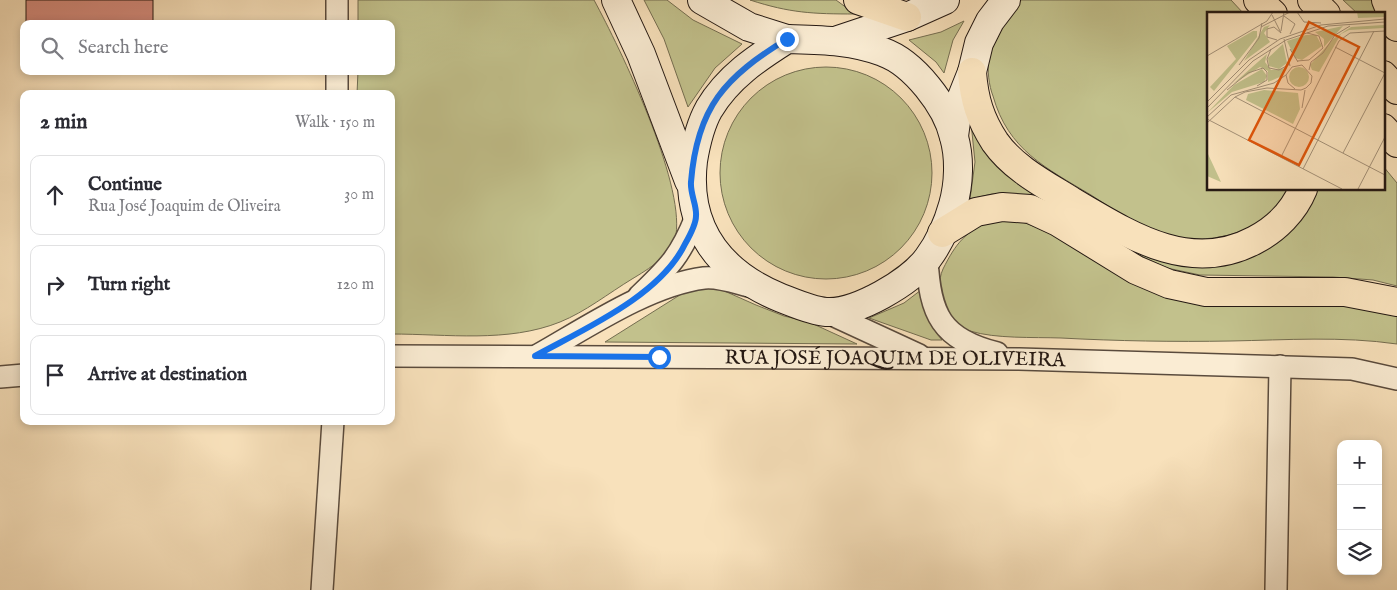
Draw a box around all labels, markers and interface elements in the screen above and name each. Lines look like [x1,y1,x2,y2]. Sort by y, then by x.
inset map [1207,12,1384,190]
search box [20,20,395,75]
route end [776,28,799,51]
icon: search [38,34,66,62]
text: Search here [78,36,169,60]
text: 2 min [40,109,87,136]
text: Walk · 150 m [295,113,375,133]
text: Continue [88,173,162,197]
icon: ahead [41,181,69,209]
text: 30 m [344,185,374,205]
text: Rua José Joaquim de Oliveira [88,197,281,217]
icon: right [41,271,69,299]
text: Turn right [88,273,170,297]
text: 120 m [337,275,374,295]
street label: RUA JOSÉ JOAQUIM DE OLIVEIRA [724,345,1066,373]
route start [648,346,671,369]
icon: arrive [41,361,69,389]
text: Arrive at destination [88,363,247,387]
map controls [1337,440,1382,575]
button: + [1337,440,1382,485]
button: − [1337,485,1382,530]
button: layers [1337,530,1382,575]

